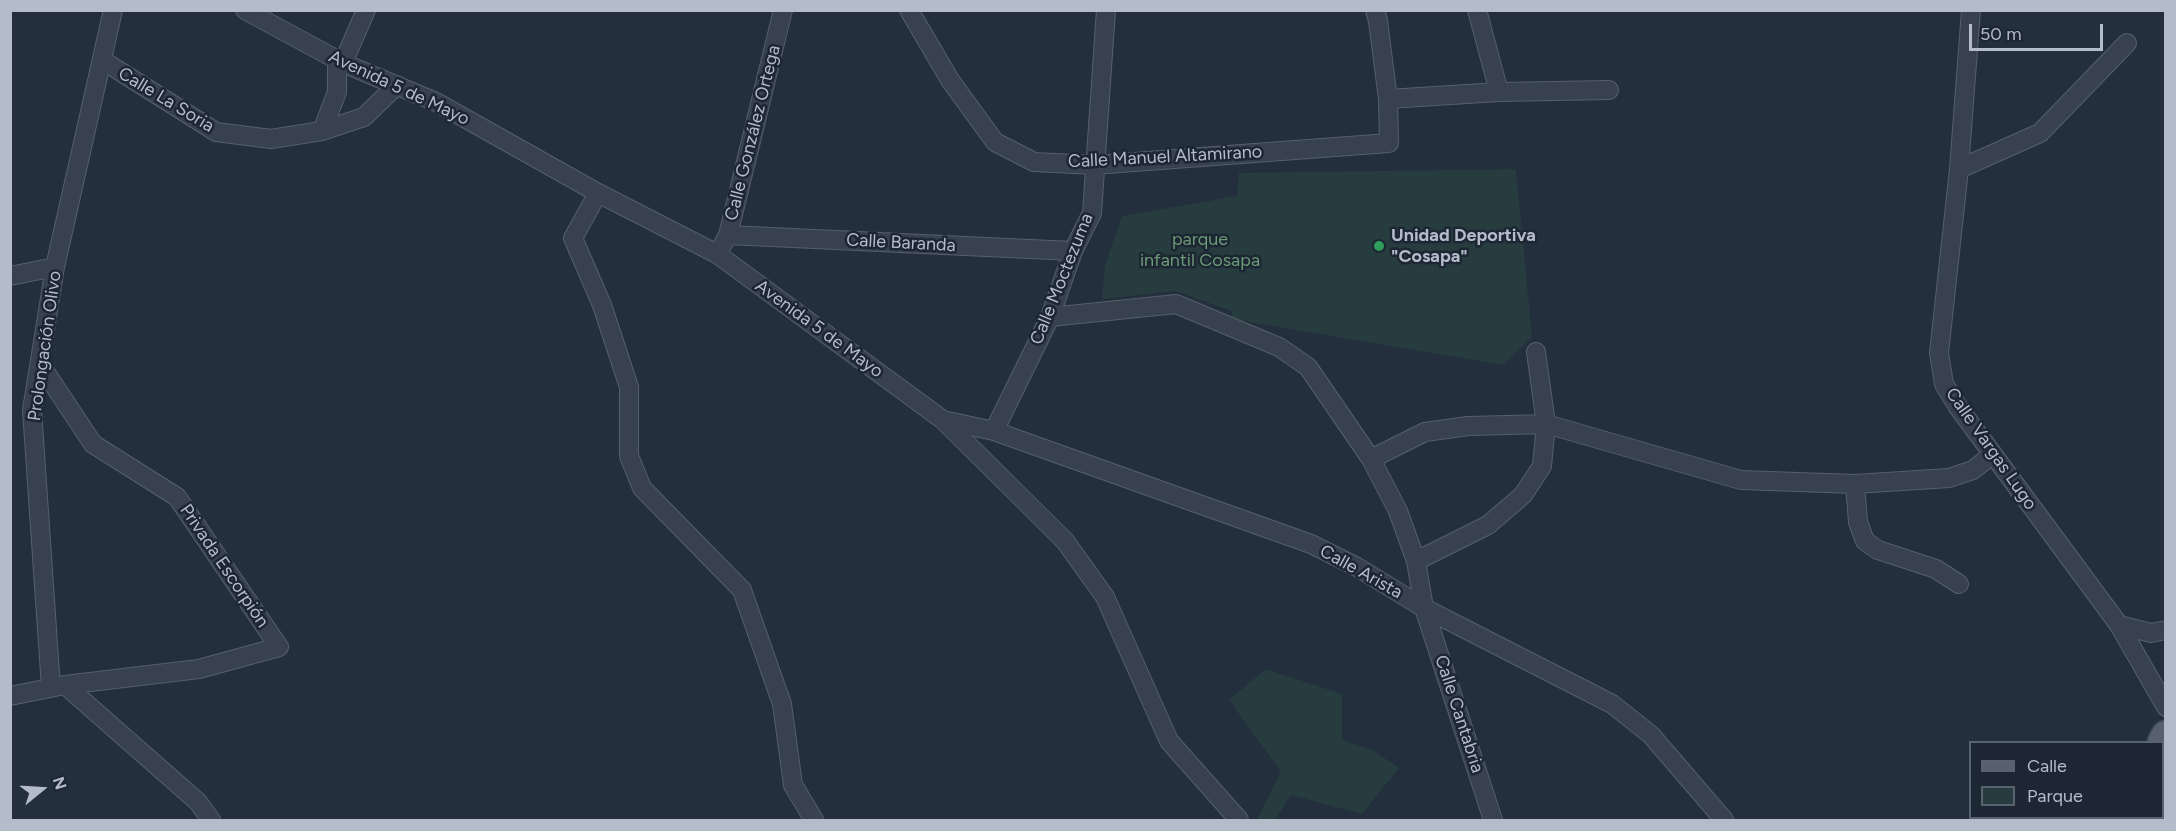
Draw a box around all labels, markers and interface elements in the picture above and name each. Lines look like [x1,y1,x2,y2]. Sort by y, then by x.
scale bar [1972,12,2106,50]
text: 50 m [1980,23,2022,45]
street label: Calle González Ortega [721,43,785,223]
street label: Avenida 5 de Mayo [325,46,473,130]
street label: Calle La Soria [114,63,218,137]
street label: Calle Manuel Altamirano [1067,141,1263,173]
street label: Calle Moctezuma [1026,210,1098,348]
place label: Unidad Deportiva "Cosapa" [1391,225,1536,268]
street label: Calle Baranda [846,229,956,257]
park label: parque infantil Cosapa [1140,229,1260,272]
marker: Unidad Deportiva "Cosapa" [1372,239,1386,253]
street label: Prolongación Olivo [24,269,66,423]
street label: Avenida 5 de Mayo [751,275,887,383]
street label: Calle Vargas Lugo [1941,384,2041,514]
street label: Privada Escorpión [175,500,273,632]
street label: Calle Arista [1316,540,1406,604]
street label: Calle Cantabria [1430,652,1488,776]
legend [1969,741,2164,819]
text: Calle [2027,755,2067,777]
north arrow [12,759,72,819]
text: N [49,774,71,792]
text: Parque [2027,785,2083,807]

